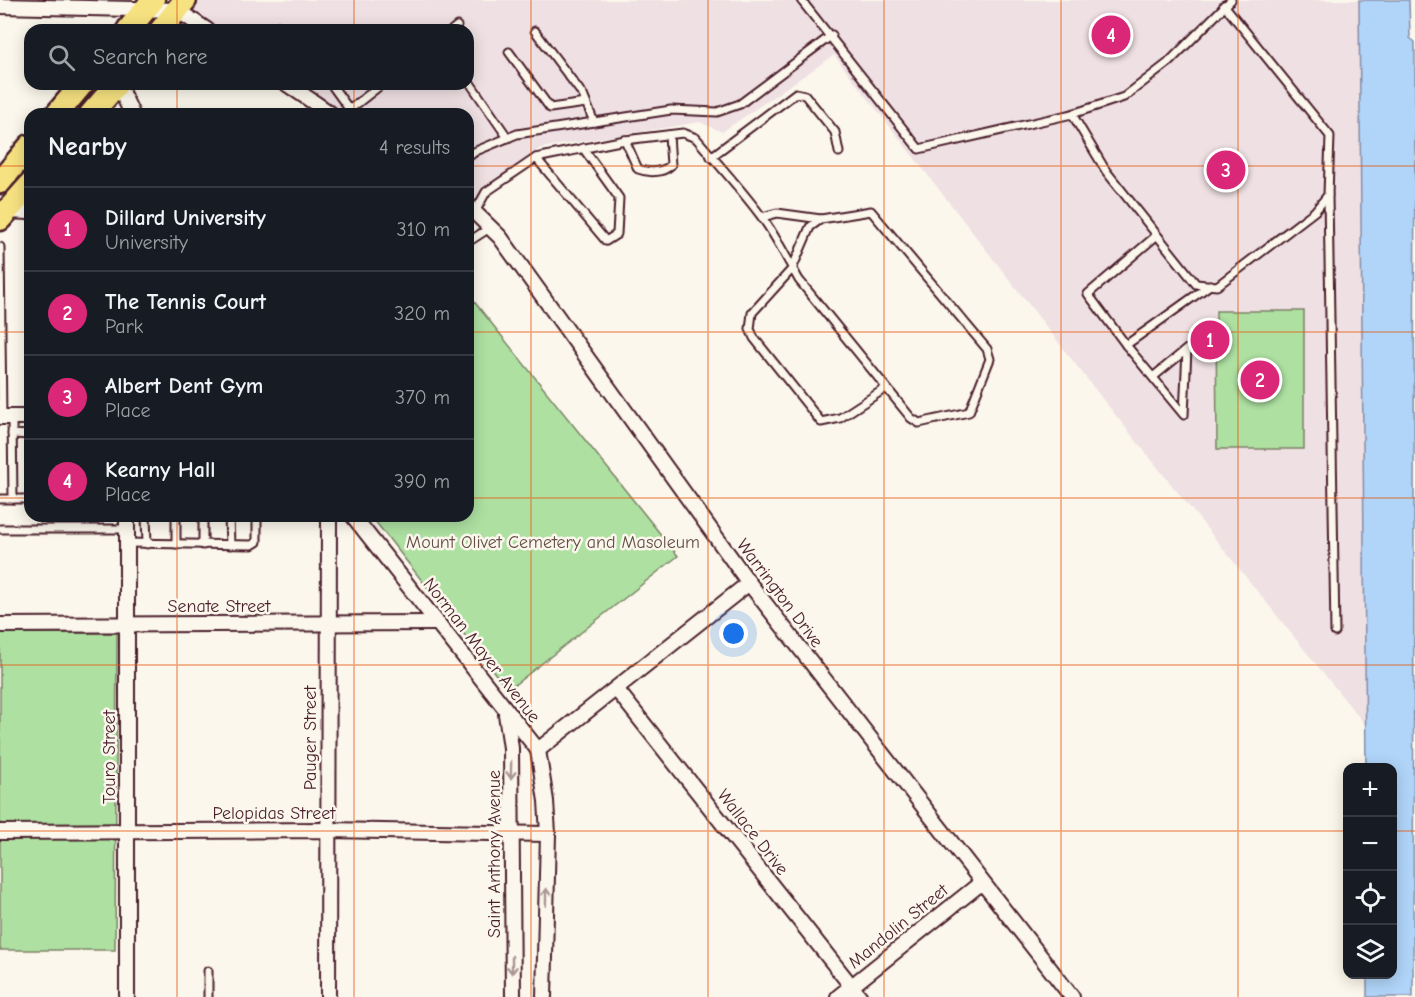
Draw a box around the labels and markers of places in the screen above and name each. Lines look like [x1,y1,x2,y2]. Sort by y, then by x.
pin: 4 [1092,12,1130,57]
pin: 3 [1206,148,1246,192]
pin: 1 [1190,318,1230,362]
pin: 2 [1240,358,1280,403]

